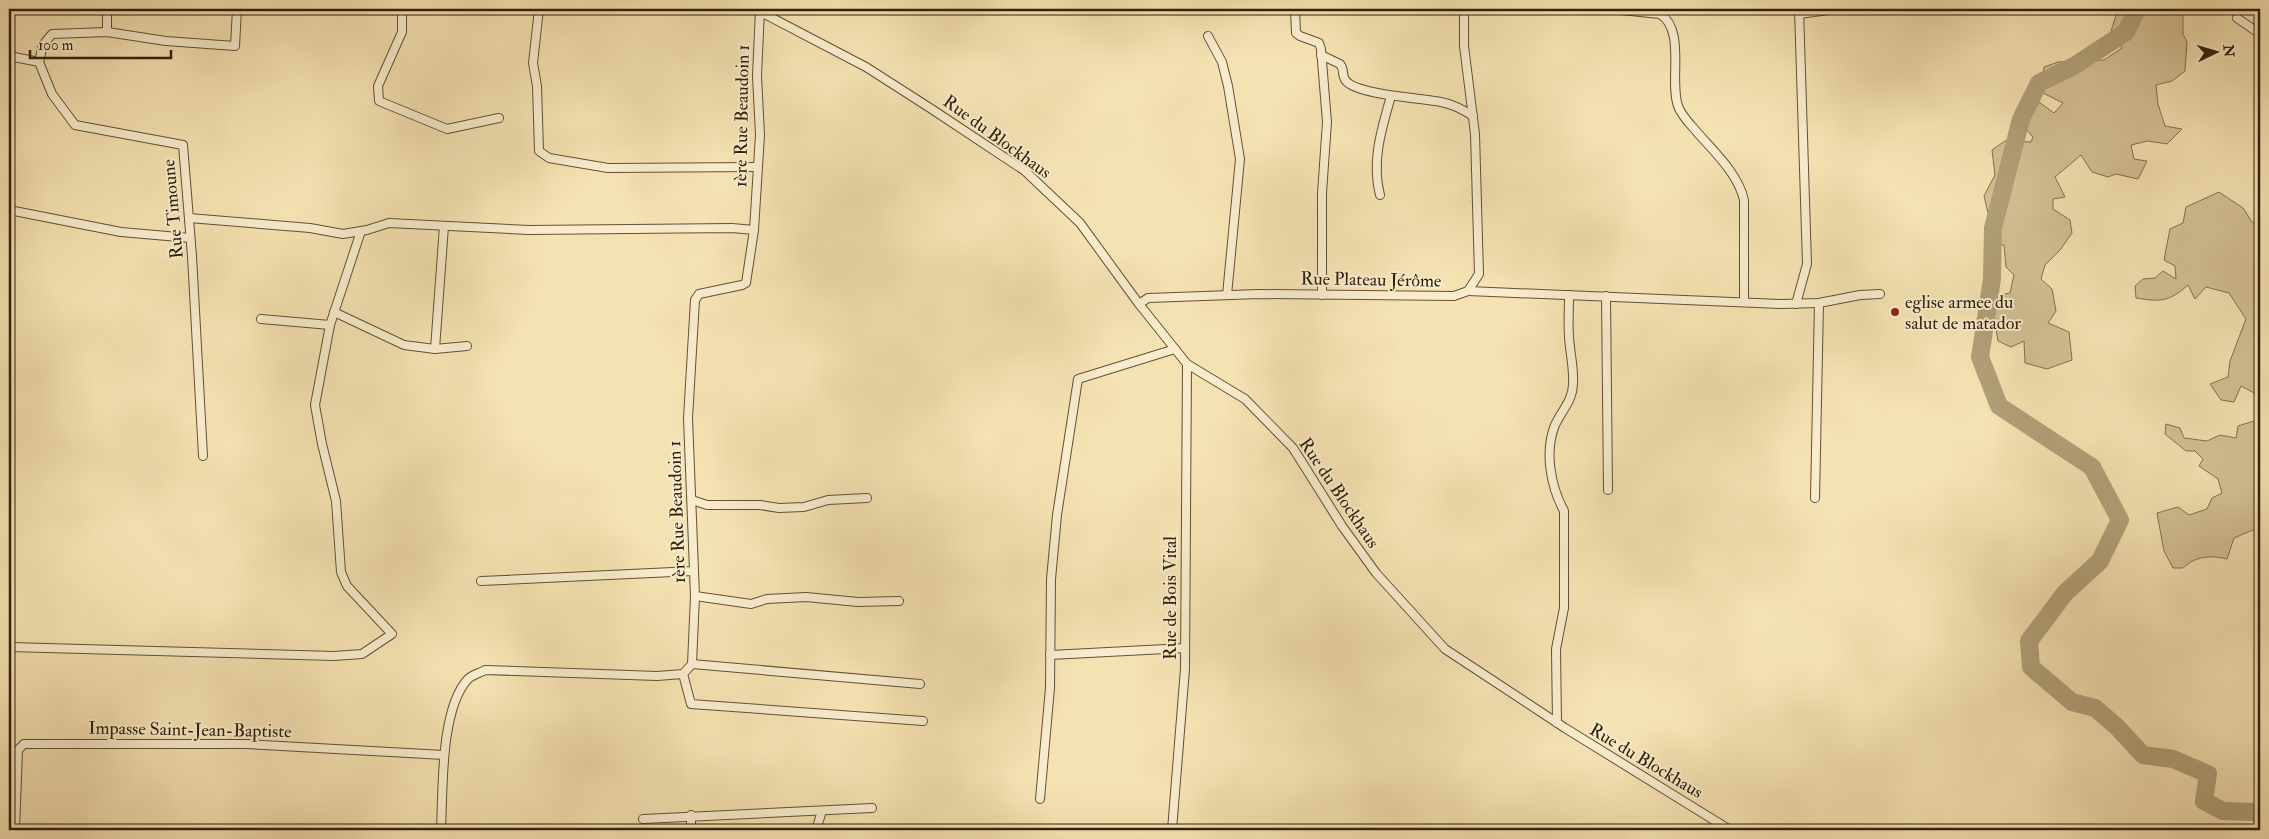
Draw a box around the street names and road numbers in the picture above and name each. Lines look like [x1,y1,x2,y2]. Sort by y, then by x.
street label: 1ère Rue Beaudoin 1 [729,44,755,188]
street label: Rue du Blockhaus [938,90,1056,184]
street label: Rue Timoune [157,158,189,260]
street label: Rue Plateau Jérôme [1300,267,1442,293]
street label: Rue du Blockhaus [1294,433,1384,553]
street label: 1ère Rue Beaudoin 1 [663,440,691,584]
street label: Rue de Bois Vital [1159,536,1182,660]
street label: Impasse Saint-Jean-Baptiste [88,717,292,743]
street label: Rue du Blockhaus [1585,718,1707,804]

